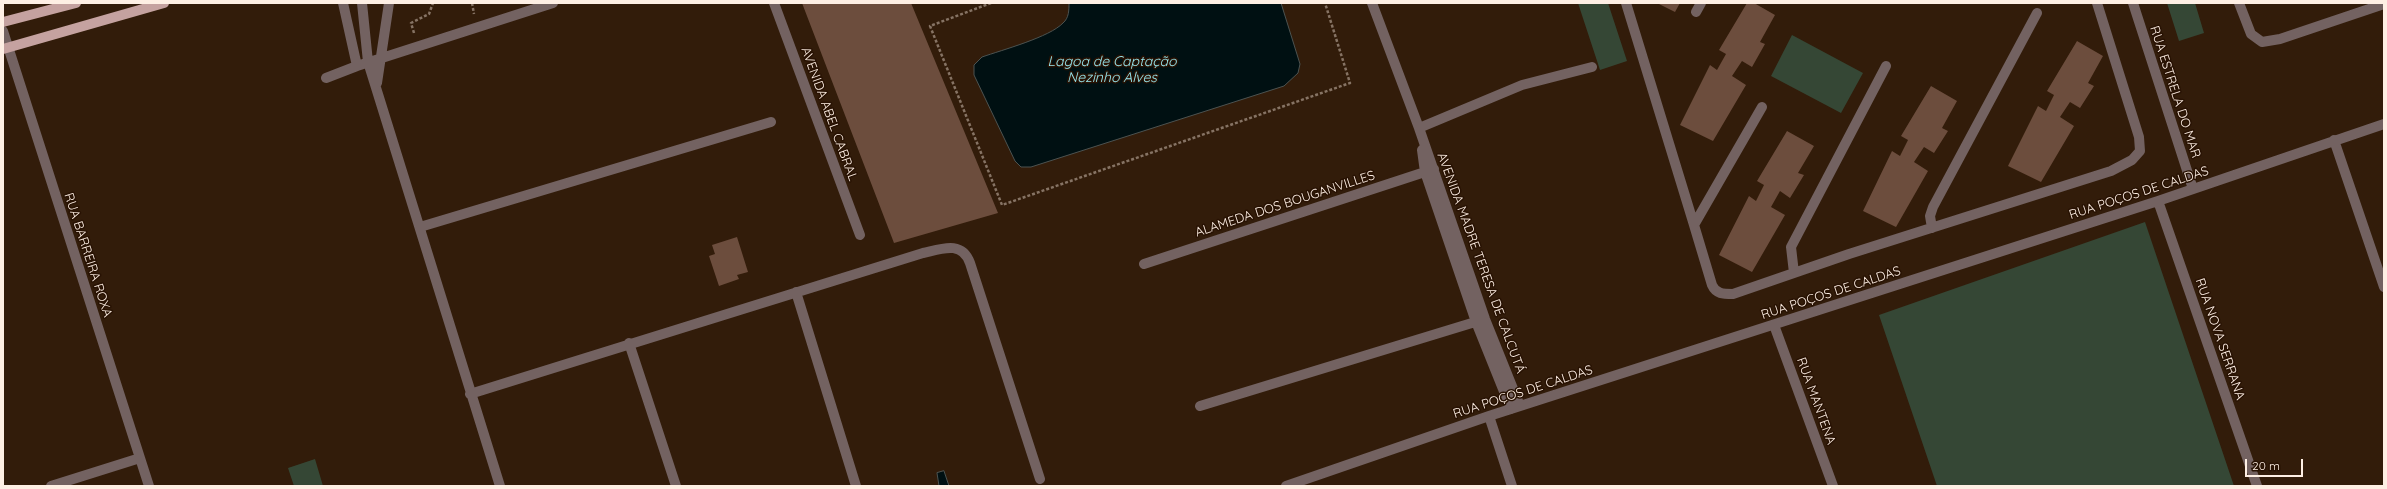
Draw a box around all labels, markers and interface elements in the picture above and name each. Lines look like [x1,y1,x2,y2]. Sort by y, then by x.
street label: RUA ESTRELA DO MAR [2146,24,2204,160]
street label: AVENIDA ABEL CABRAL [798,45,860,183]
water label: Lagoa de Captação Nezinho Alves [1048,54,1176,86]
street label: AVENIDA MADRE TERESA DE CALCUTÁ [1434,150,1528,376]
street label: RUA POÇOS DE CALDAS [2067,163,2211,223]
street label: ALAMEDA DOS BOUGANVILLES [1193,167,1377,241]
street label: RUA BARREIRA ROXA [61,191,115,319]
street label: RUA POÇOS DE CALDAS [1759,263,1903,323]
street label: RUA NOVA SERRANA [2192,276,2248,402]
street label: RUA MANTENA [1793,355,1839,447]
street label: RUA POÇOS DE CALDAS [1451,362,1595,422]
scale bar [2247,451,2305,477]
text: 20 m [2252,458,2280,473]

